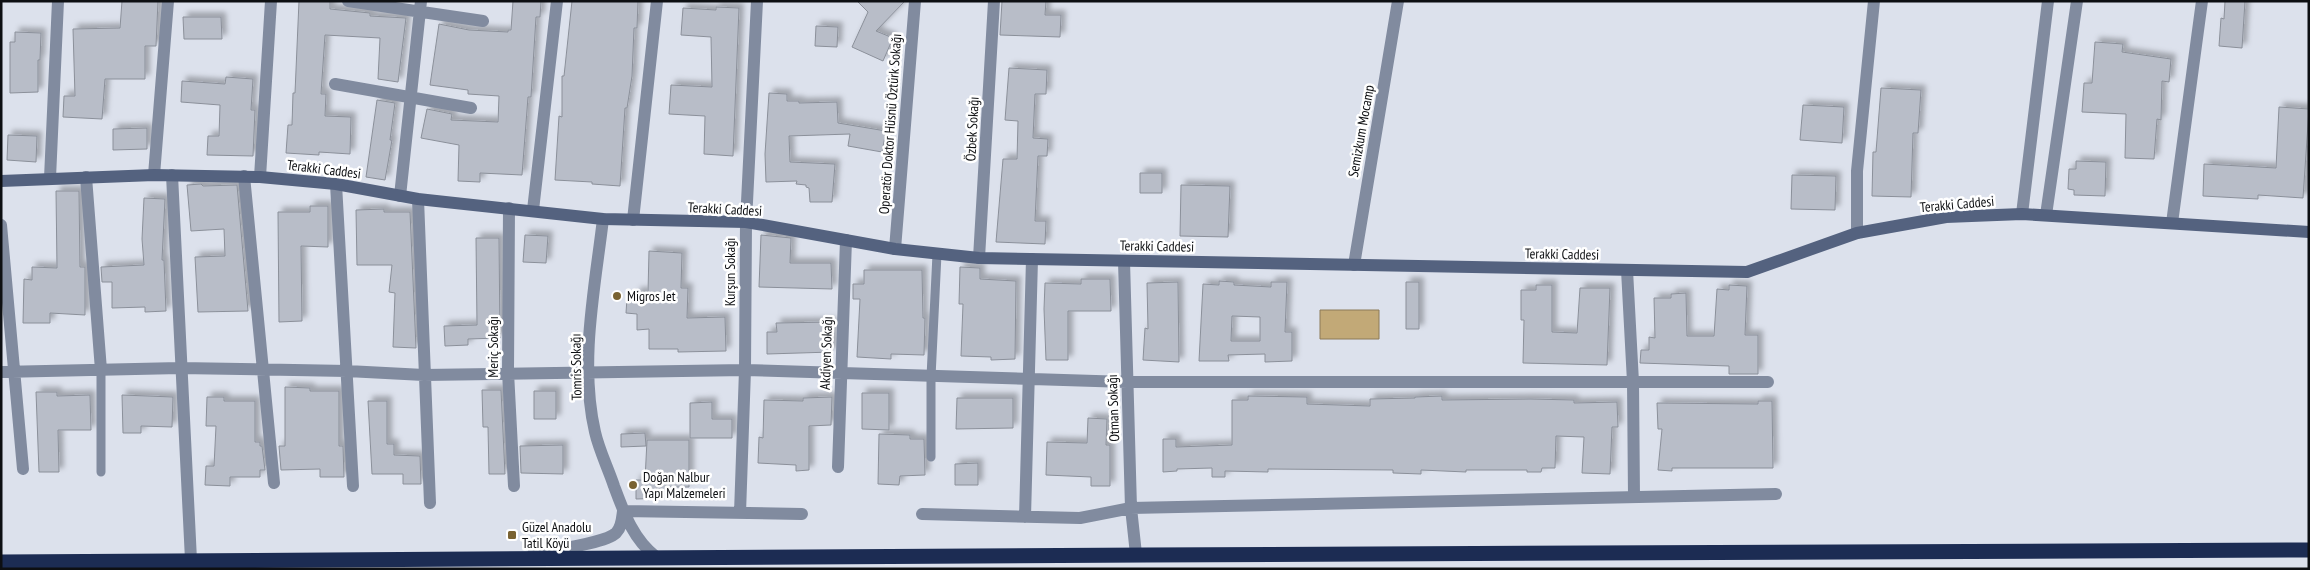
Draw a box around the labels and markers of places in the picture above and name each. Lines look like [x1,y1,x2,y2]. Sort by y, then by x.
place label: Migros Jet [627,287,676,305]
marker: Migros Jet [611,290,623,302]
place label: Doğan Nalbur Yapı Malzemeleri [643,468,726,502]
marker: Doğan Nalbur Yapı Malzemeleri [627,479,639,491]
place label: Güzel Anadolu Tatil Köyü [522,518,591,552]
marker: Güzel Anadolu Tatil Köyü [506,529,518,541]

